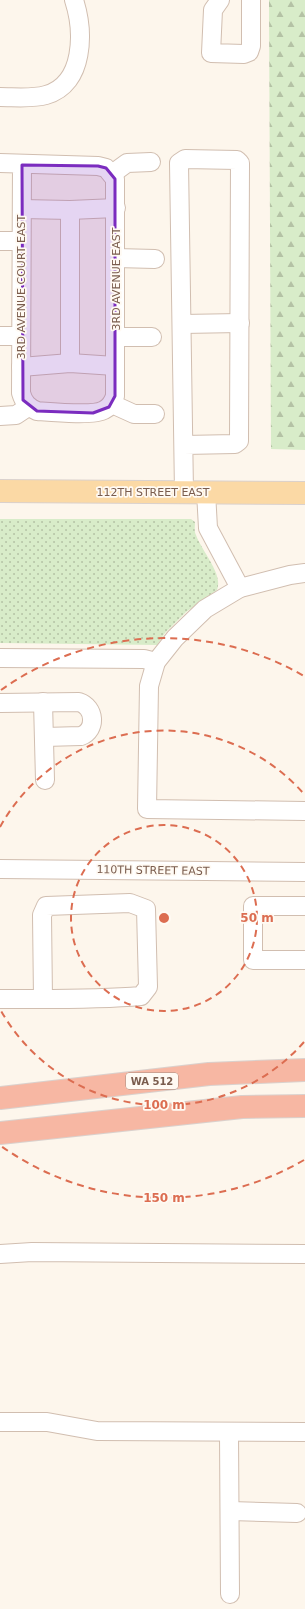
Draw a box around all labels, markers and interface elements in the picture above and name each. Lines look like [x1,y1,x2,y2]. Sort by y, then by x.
street label: 3RD AVENUE COURT EAST [15,215,28,359]
street label: 3RD AVENUE EAST [110,227,123,330]
street label: 112TH STREET EAST [96,486,210,499]
street label: 110TH STREET EAST [96,863,210,878]
centre of rings [157,911,171,925]
text: 50 m [240,911,274,925]
road number: WA 512 [126,1073,178,1089]
text: 100 m [143,1098,185,1112]
text: 150 m [143,1191,185,1205]

